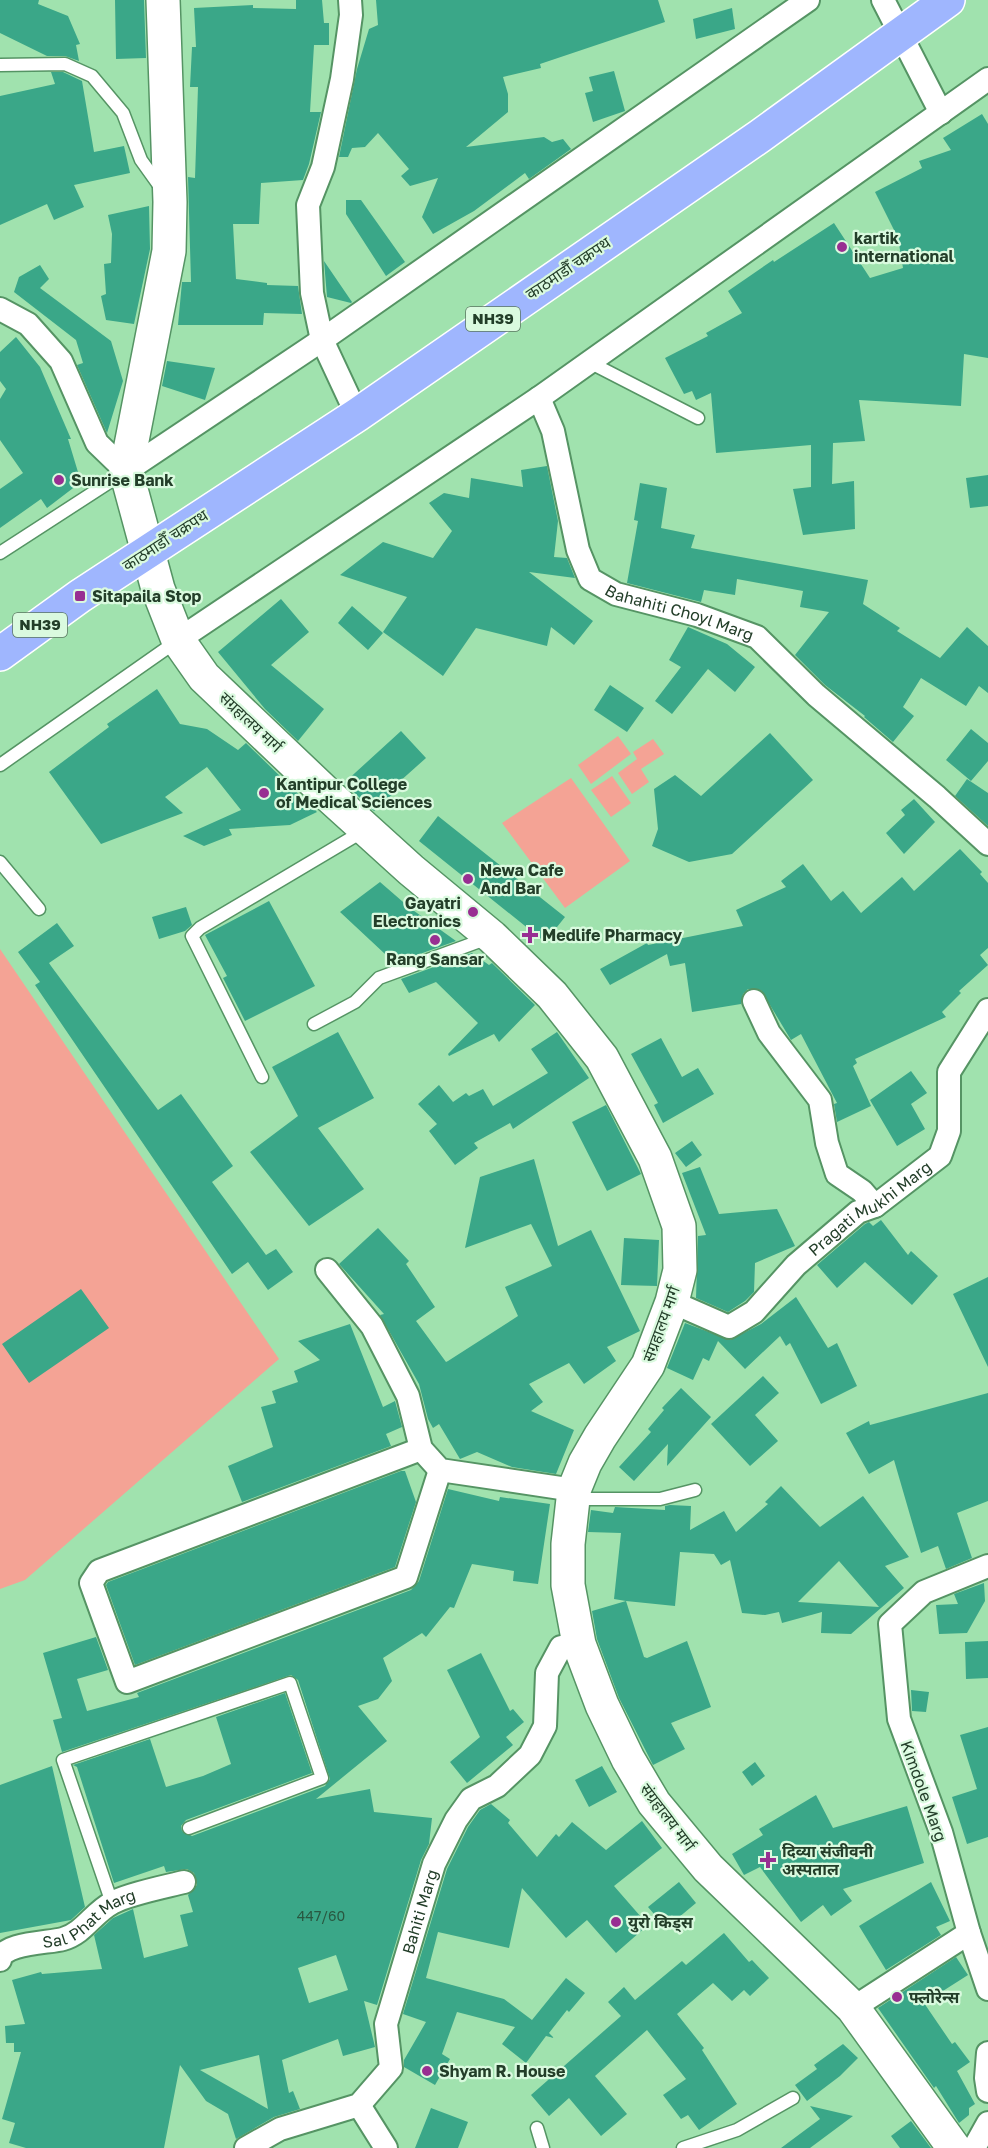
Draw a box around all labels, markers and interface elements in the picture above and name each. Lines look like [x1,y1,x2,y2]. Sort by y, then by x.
place label: kartik international [854,228,954,266]
street label: काठमाडाैँ चक्रपथ [522,232,615,304]
marker: kartik international [835,240,849,254]
road number: NH39 [466,307,520,331]
place label: Sunrise Bank [71,470,174,490]
marker: Sunrise Bank [52,473,66,487]
street label: काठमाडाैँ चक्रपथ [118,505,212,575]
street label: Bahahiti Choyl Marg [601,580,756,645]
place label: Sitapaila Stop [92,586,201,606]
marker: Sitapaila Stop [73,589,87,603]
road number: NH39 [13,613,67,637]
street label: संग्रहालय मार्ग [215,688,288,757]
place label: Kantipur College of Medical Sciences [276,774,432,812]
marker: Kantipur College of Medical Sciences [257,786,271,800]
place label: Newa Cafe And Bar [480,860,564,898]
marker: Newa Cafe And Bar [461,872,475,886]
place label: Gayatri Electronics [373,893,461,931]
marker: Gayatri Electronics [466,905,480,919]
place label: Medlife Pharmacy [542,925,683,945]
marker: Medlife Pharmacy [523,928,537,942]
marker: Rang Sansar [428,933,442,947]
place label: Rang Sansar [386,949,484,969]
street label: Pragati Mukhi Marg [804,1156,935,1260]
street label: संग्रहालय मार्ग [638,1282,684,1365]
street label: Kimdole Marg [896,1738,952,1844]
street label: संग्रहालय मार्ग [636,1779,700,1855]
place label: दिव्या संजीवनी अस्पताल [782,1841,874,1879]
marker: दिव्या संजीवनी अस्पताल [759,1851,777,1869]
street label: Bahiti Marg [398,1867,442,1956]
street label: Sal Phat Marg [41,1885,138,1952]
house number: 447/60 [297,1907,345,1924]
place label: युरो किड्स [628,1912,694,1933]
marker: युरो किड्स [609,1915,623,1929]
place label: फ्लोरेन्स [909,1987,960,2007]
marker: फ्लोरेन्स [890,1990,904,2004]
place label: Shyam R. House [439,2061,565,2081]
marker: Shyam R. House [420,2064,434,2078]

